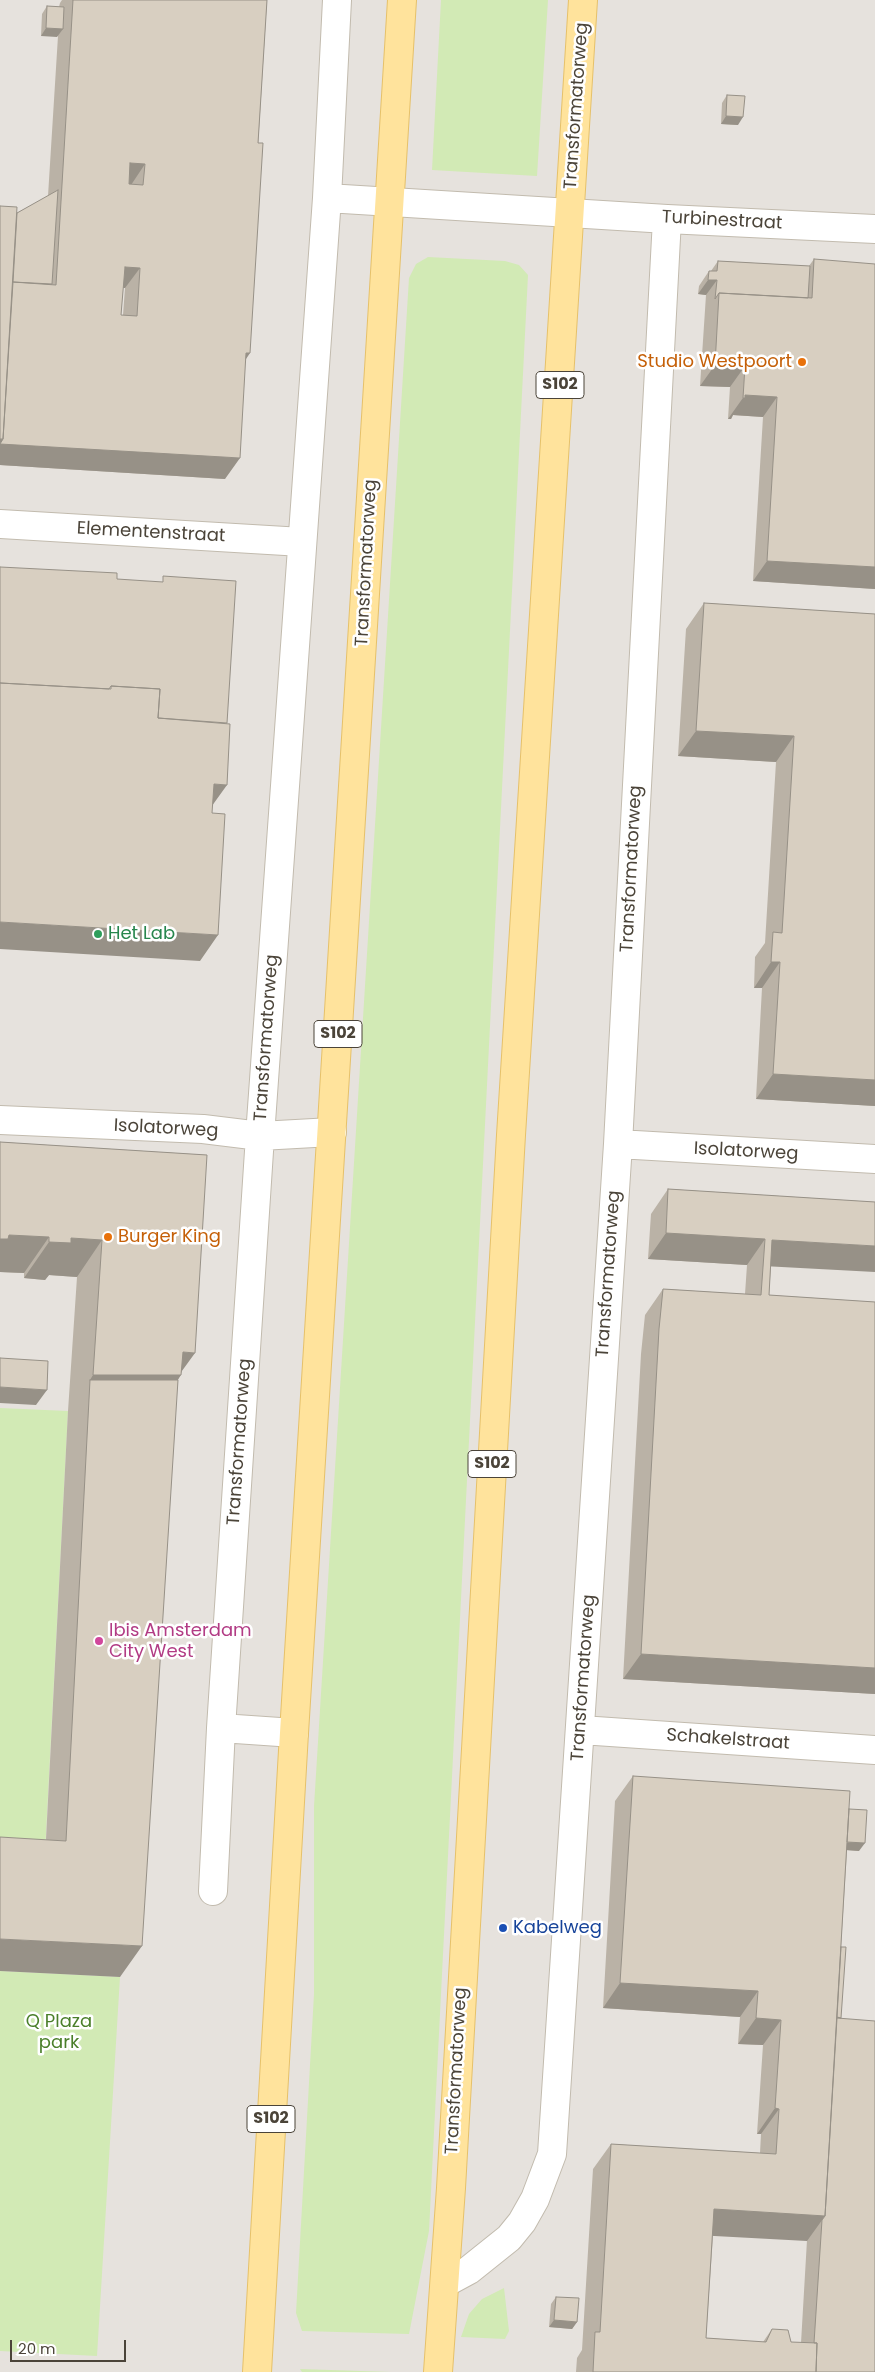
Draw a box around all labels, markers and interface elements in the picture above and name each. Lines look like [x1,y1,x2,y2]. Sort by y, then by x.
street label: Transformatorweg [560,22,594,190]
street label: Turbinestraat [661,207,783,235]
place label: Studio Westpoort [637,351,792,373]
marker: Studio Westpoort [796,356,808,368]
road number: S102 [536,372,584,398]
street label: Transformatorweg [352,479,382,647]
street label: Elementenstraat [76,518,226,548]
street label: Transformatorweg [617,785,647,953]
place label: Het Lab [108,923,175,945]
marker: Het Lab [92,928,104,940]
street label: Transformatorweg [250,954,284,1122]
road number: S102 [314,1021,362,1048]
street label: Isolatorweg [113,1115,219,1143]
street label: Isolatorweg [693,1138,799,1166]
street label: Transformatorweg [592,1190,626,1358]
place label: Burger King [118,1226,221,1248]
marker: Burger King [102,1231,114,1243]
street label: Transformatorweg [223,1358,257,1526]
road number: S102 [468,1450,516,1478]
street label: Transformatorweg [567,1594,601,1762]
place label: Ibis Amsterdam City West [109,1620,252,1662]
marker: Ibis Amsterdam City West [93,1635,105,1647]
street label: Schakelstraat [666,1725,790,1755]
place label: Kabelweg [513,1917,602,1939]
marker: Kabelweg [497,1922,509,1934]
street label: Transformatorweg [442,1987,472,2155]
park label: Q Plaza park [26,2011,92,2054]
road number: S102 [247,2106,295,2132]
scale bar [12,2330,129,2362]
text: 20 m [18,2338,56,2359]

